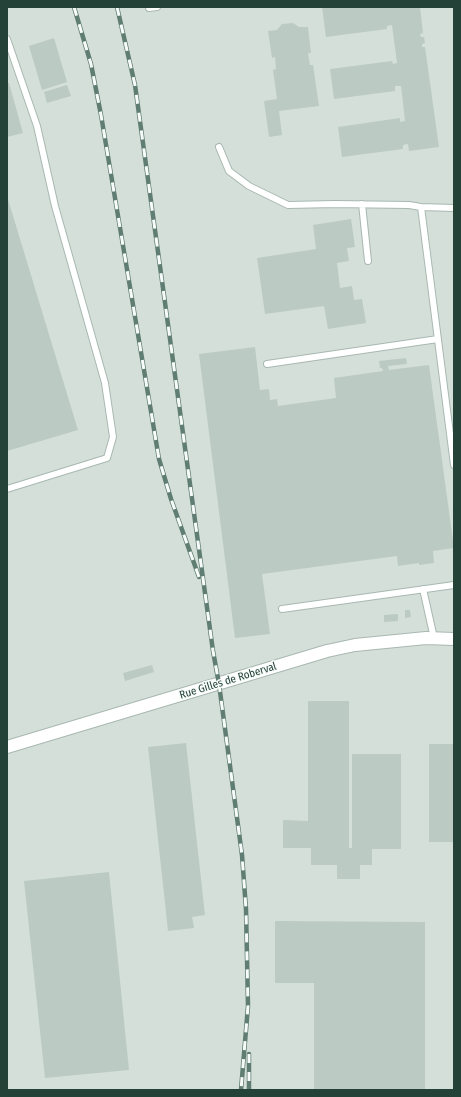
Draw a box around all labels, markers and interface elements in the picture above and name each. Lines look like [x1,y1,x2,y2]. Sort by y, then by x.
street label: Rue Gilles de Roberval [178,660,278,702]

